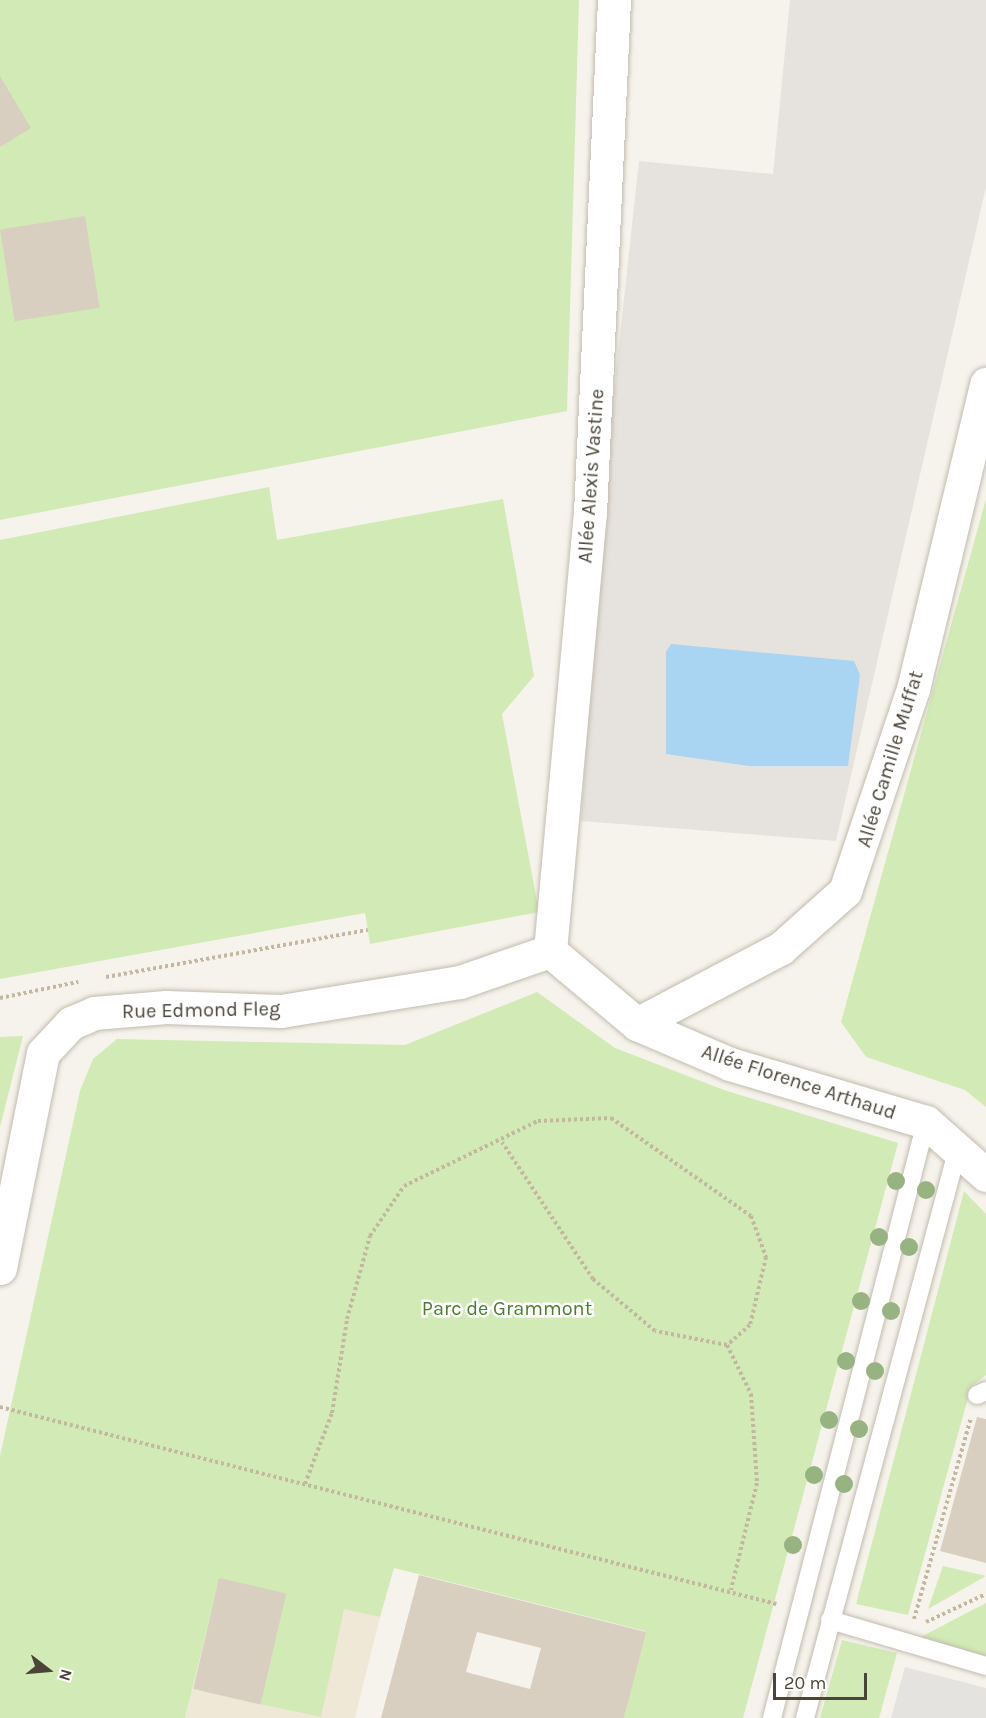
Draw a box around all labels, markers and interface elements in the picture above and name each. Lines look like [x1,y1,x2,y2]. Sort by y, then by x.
street label: Allée Alexis Vastine [573,388,609,564]
street label: Allée Camille Muffat [852,668,928,850]
street label: Rue Edmond Fleg [122,997,280,1023]
street label: Allée Florence Arthaud [699,1039,899,1125]
park label: Parc de Grammont [422,1296,592,1320]
north arrow [18,1640,78,1700]
scale bar [776,1661,870,1699]
text: N [55,1667,77,1683]
text: 20 m [784,1672,826,1694]

